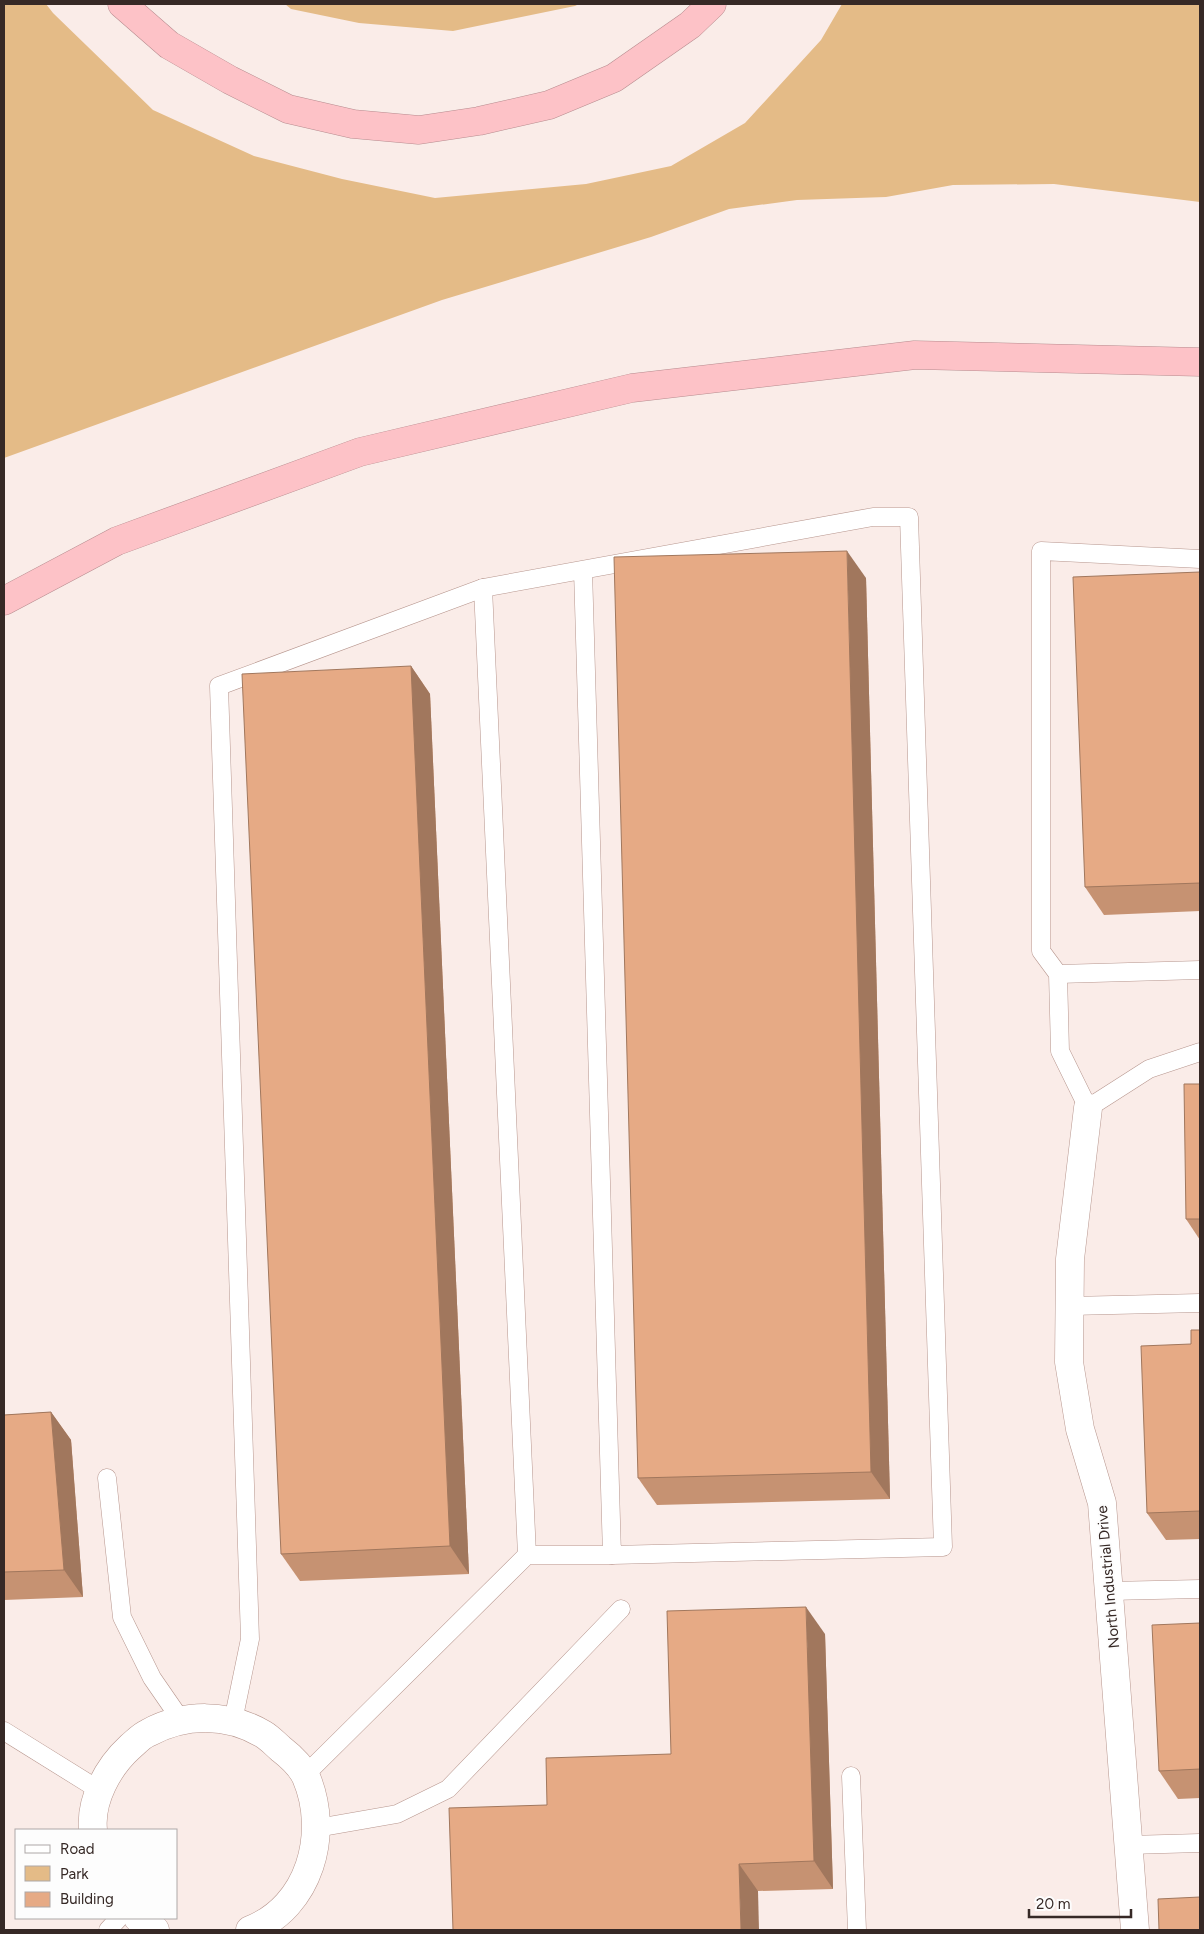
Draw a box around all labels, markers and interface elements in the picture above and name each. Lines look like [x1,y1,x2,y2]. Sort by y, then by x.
street label: North Industrial Drive [1093,1505,1123,1649]
legend [15,1829,178,1919]
text: Road [60,1840,95,1858]
text: Park [60,1865,89,1883]
scale bar [1029,1886,1132,1918]
text: Building [60,1890,114,1908]
text: 20 m [1036,1895,1070,1913]

